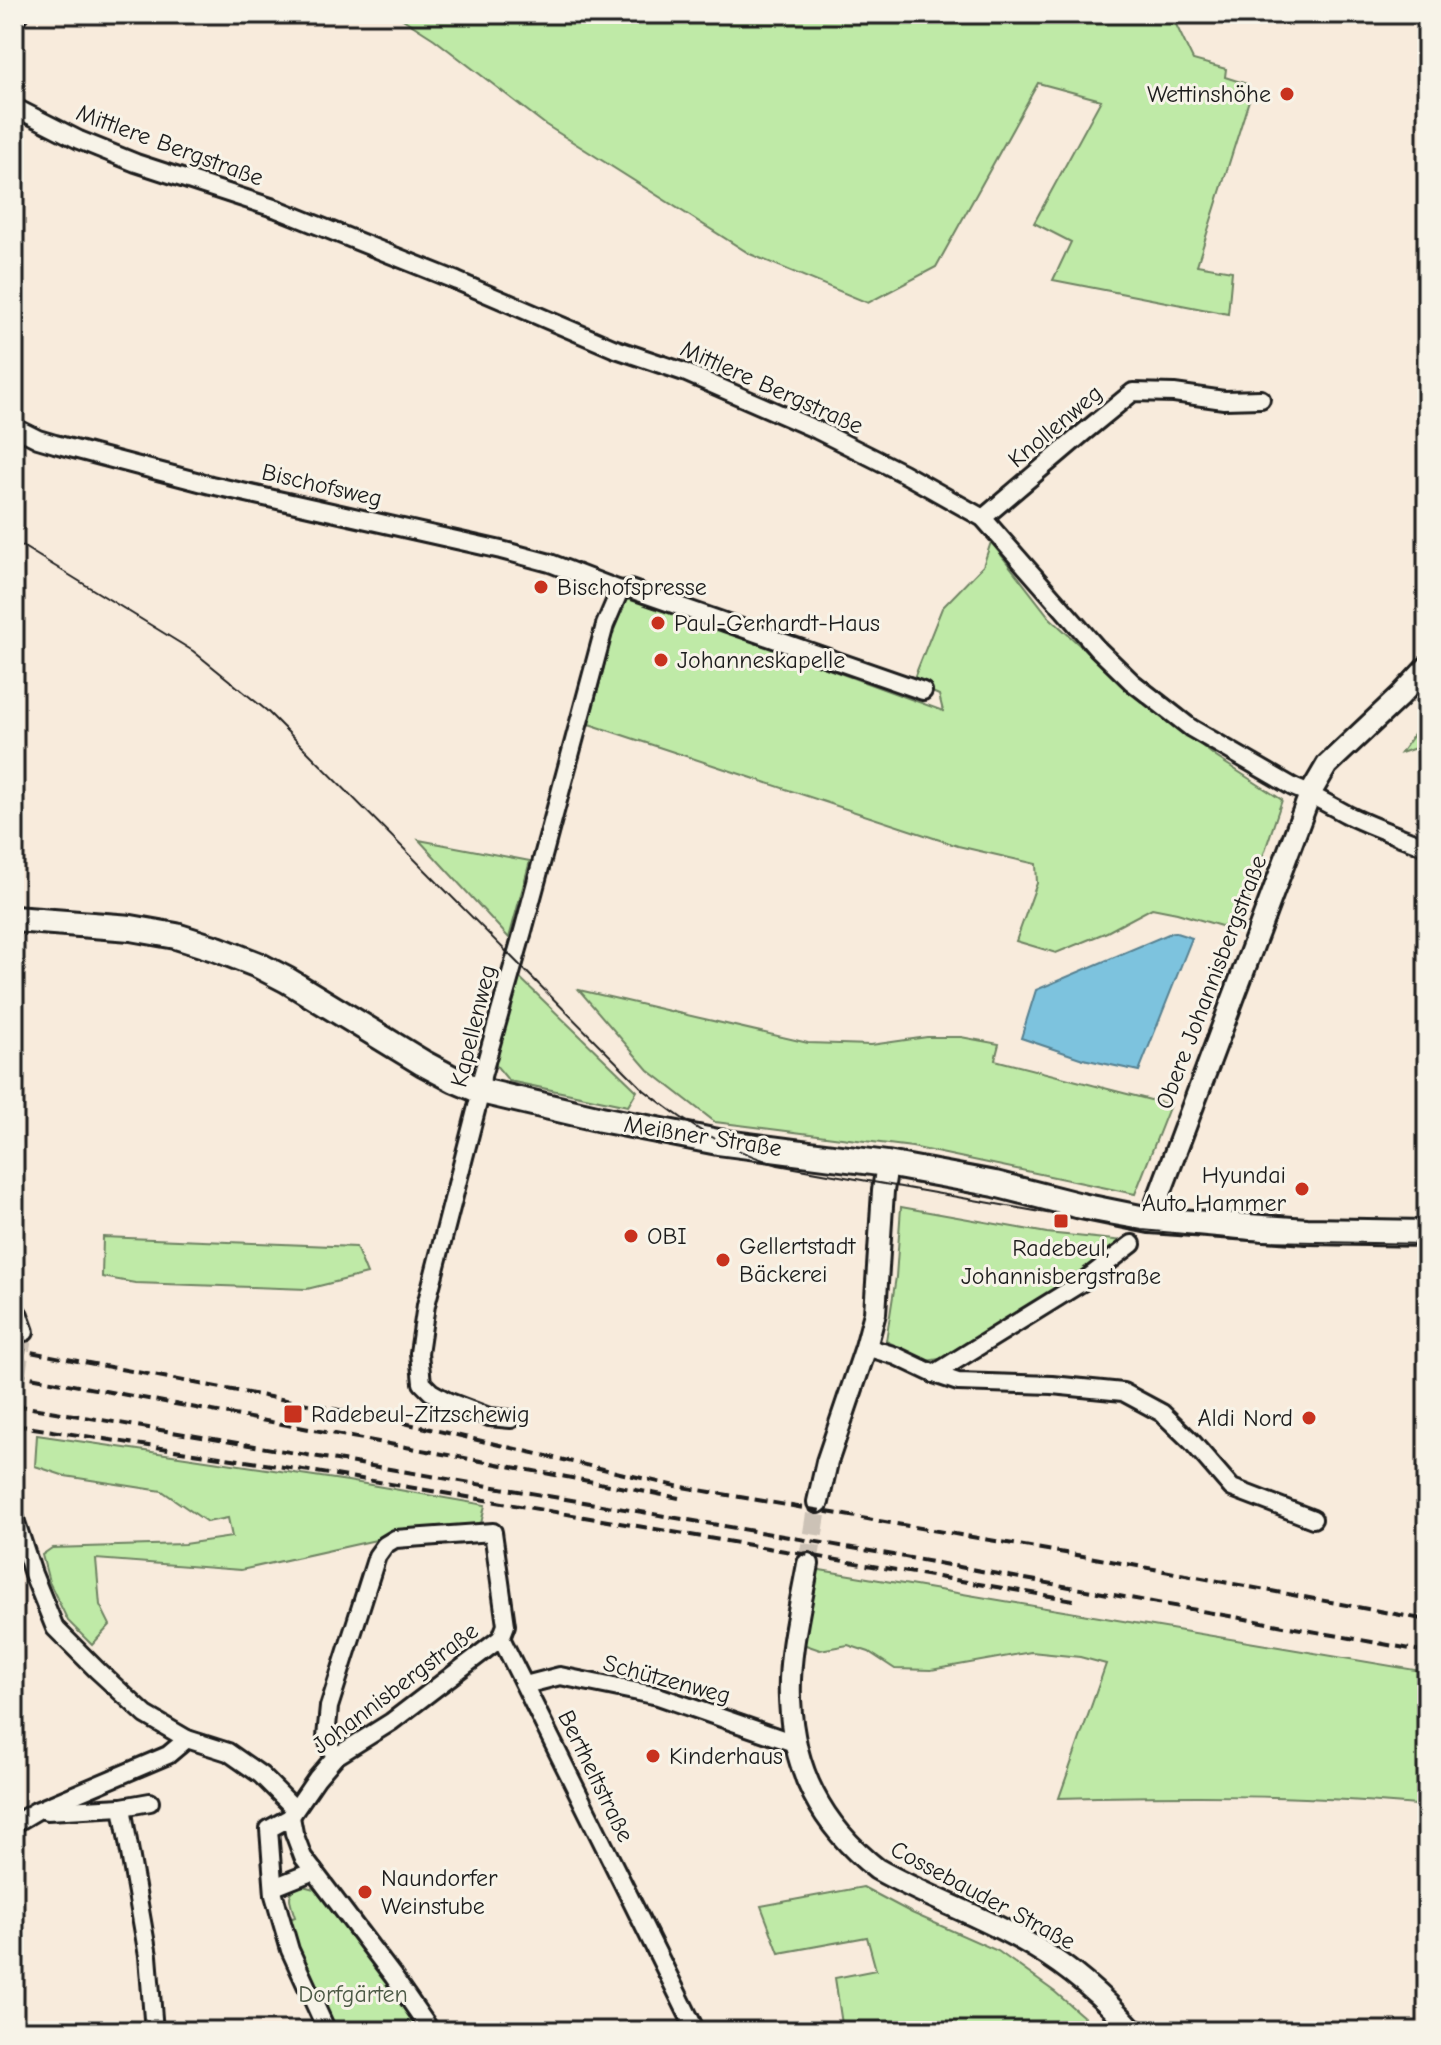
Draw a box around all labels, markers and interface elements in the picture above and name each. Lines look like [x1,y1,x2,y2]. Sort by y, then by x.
place label: Wettinshöhe [1147,80,1271,108]
marker: Wettinshöhe [1278,85,1296,103]
street label: Mittlere Bergstraße [73,98,267,192]
street label: Mittlere Bergstraße [676,334,868,440]
street label: Knollenweg [1002,379,1108,473]
street label: Bischofsweg [259,458,385,512]
place label: Bischofspresse [557,573,707,601]
marker: Bischofspresse [532,578,550,596]
place label: Paul-Gerhardt-Haus [674,609,880,637]
marker: Paul-Gerhardt-Haus [649,614,667,632]
place label: Johanneskapelle [677,646,845,674]
marker: Johanneskapelle [652,651,670,669]
street label: Obere Johannisbergstraße [1150,851,1272,1113]
street label: Kapellenweg [444,962,502,1090]
street label: Meißner Straße [622,1110,784,1162]
place label: Hyundai Auto Hammer [1142,1161,1286,1217]
marker: Hyundai Auto Hammer [1293,1180,1311,1198]
marker: Radebeul, Johannisbergstraße [1052,1212,1070,1230]
place label: OBI [647,1222,687,1250]
marker: OBI [622,1227,640,1245]
place label: Gellertstadt Bäckerei [739,1232,856,1288]
place label: Radebeul, Johannisbergstraße [961,1234,1161,1290]
marker: Gellertstadt Bäckerei [714,1251,732,1269]
place label: Radebeul-Zitzschewig [311,1400,530,1428]
marker: Radebeul-Zitzschewig [282,1403,304,1425]
place label: Aldi Nord [1198,1404,1293,1432]
marker: Aldi Nord [1300,1409,1318,1427]
street label: Johannisbergstraße [307,1617,483,1759]
street label: Schützenweg [600,1649,734,1709]
street label: Bertheltstraße [552,1705,640,1847]
place label: Kinderhaus [669,1742,783,1770]
marker: Kinderhaus [644,1747,662,1765]
street label: Cossebauder Straße [886,1834,1080,1956]
place label: Naundorfer Weinstube [381,1864,498,1920]
marker: Naundorfer Weinstube [356,1883,374,1901]
park label: Dorfgärten [298,1980,408,2008]

